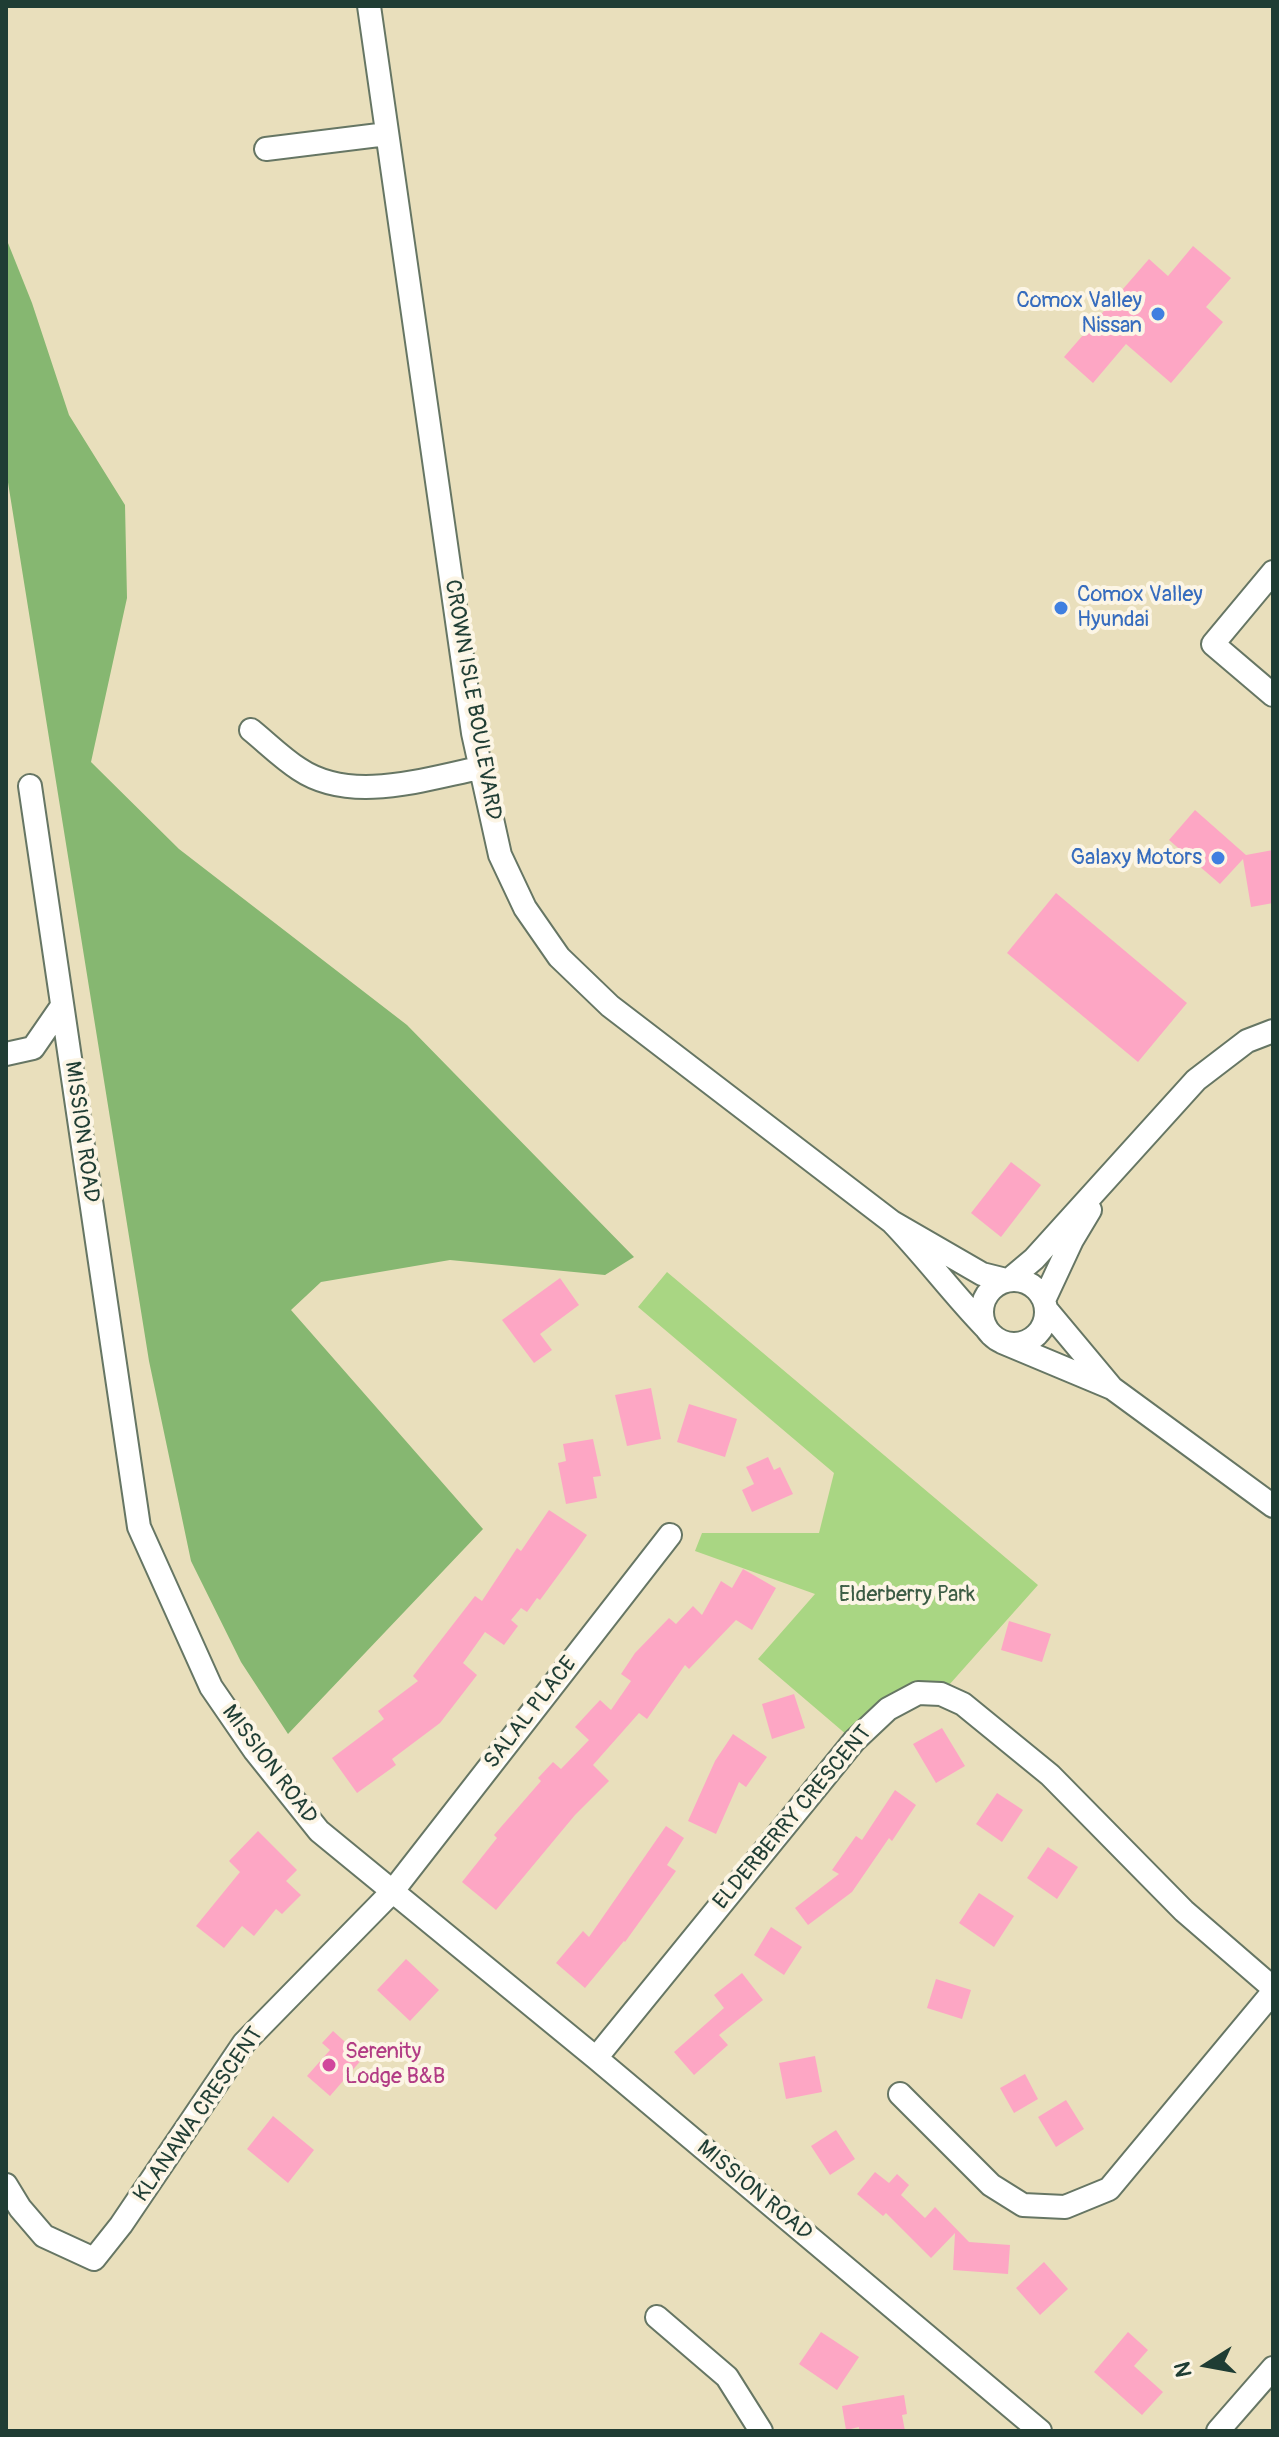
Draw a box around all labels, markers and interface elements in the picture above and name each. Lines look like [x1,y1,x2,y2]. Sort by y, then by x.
place label: Comox Valley Nissan [1016,288,1142,340]
marker: Comox Valley Nissan [1149,305,1167,323]
street label: CROWN ISLE BOULEVARD [438,578,506,822]
place label: Comox Valley Hyundai [1077,582,1203,634]
marker: Comox Valley Hyundai [1052,599,1070,617]
place label: Galaxy Motors [1071,845,1202,871]
marker: Galaxy Motors [1209,849,1227,867]
street label: MISSION ROAD [58,1060,104,1204]
park label: Elderberry Park [839,1582,975,1608]
street label: SALAL PLACE [479,1652,583,1774]
street label: MISSION ROAD [216,1700,322,1830]
street label: ELDERBERRY CRESCENT [708,1721,878,1915]
street label: KLANAWA CRESCENT [129,2022,269,2208]
place label: Serenity Lodge B&B [345,2039,445,2090]
marker: Serenity Lodge B&B [320,2056,338,2074]
street label: MISSION ROAD [691,2135,817,2247]
north arrow [1167,2325,1247,2405]
text: N [1168,2360,1199,2380]

